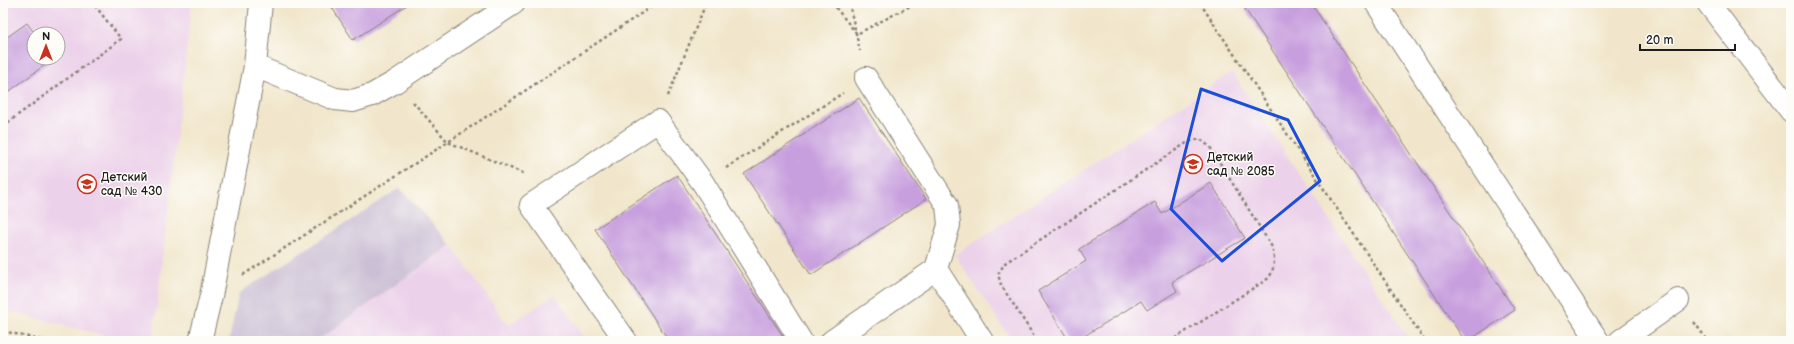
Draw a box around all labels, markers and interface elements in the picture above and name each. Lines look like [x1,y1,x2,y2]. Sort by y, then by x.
north arrow [26,26,66,66]
scale bar [1640,26,1735,52]
text: N [42,30,50,43]
text: 20 m [1646,33,1673,48]
place label: Детский сад № 2085 [1207,150,1275,179]
school or university icon: Детский сад № 2085 [1182,153,1204,175]
place label: Детский сад № 430 [101,170,162,199]
school or university icon: Детский сад № 430 [76,173,98,195]

